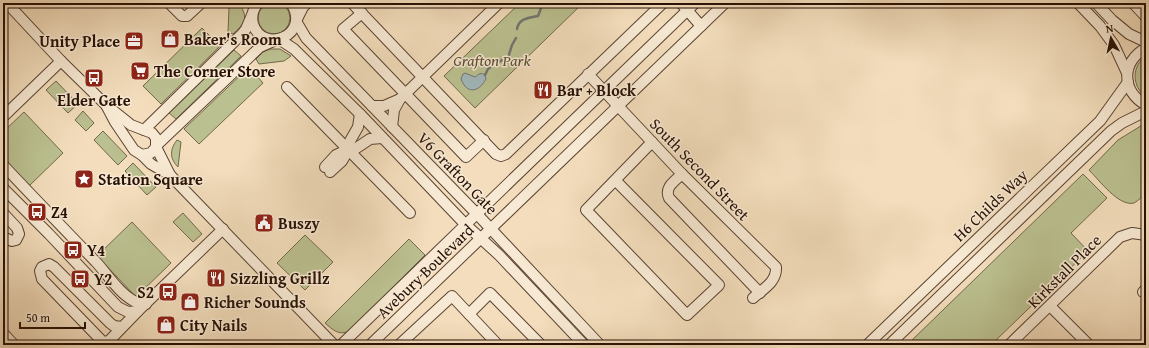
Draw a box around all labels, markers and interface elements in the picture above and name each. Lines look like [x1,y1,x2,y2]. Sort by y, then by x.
north arrow [1091,18,1131,58]
text: N [1105,20,1115,37]
place label: Baker's Room [184,27,282,51]
shop icon: Baker's Room [159,28,181,50]
place label: Unity Place [39,29,120,53]
office icon: Unity Place [123,30,145,52]
park label: Grafton Park [453,48,532,72]
place label: The Corner Store [154,59,275,83]
supermarket icon: The Corner Store [129,60,151,82]
bus stop icon: Elder Gate [83,67,105,89]
place label: Bar + Block [557,78,637,102]
restaurant icon: Bar + Block [532,79,554,101]
place label: Elder Gate [57,88,131,112]
street label: South Second Street [645,112,756,226]
street label: V6 Grafton Gate [412,126,504,220]
street label: H6 Childs Way [947,163,1033,247]
place label: Station Square [98,167,203,191]
place icon: Station Square [73,168,95,190]
place label: Z4 [51,200,68,224]
bus stop icon: Z4 [26,201,48,223]
place label: Buszy [278,211,321,235]
public building icon: Buszy [253,212,275,234]
street label: Avebury Boulevard [371,218,479,324]
street label: Kirkstall Place [1022,229,1106,313]
place label: Y4 [87,238,105,262]
bus stop icon: Y4 [62,239,84,261]
place label: Sizzling Grillz [230,266,330,290]
place label: Y2 [94,267,112,291]
restaurant icon: Sizzling Grillz [205,267,227,289]
bus stop icon: Y2 [69,268,91,290]
place label: S2 [137,280,154,304]
bus stop icon: S2 [157,281,179,303]
place label: Richer Sounds [204,290,306,314]
shop icon: Richer Sounds [179,291,201,313]
scale bar [20,304,85,330]
text: 50 m [26,309,50,326]
place label: City Nails [180,313,248,337]
shop icon: City Nails [155,314,177,336]

